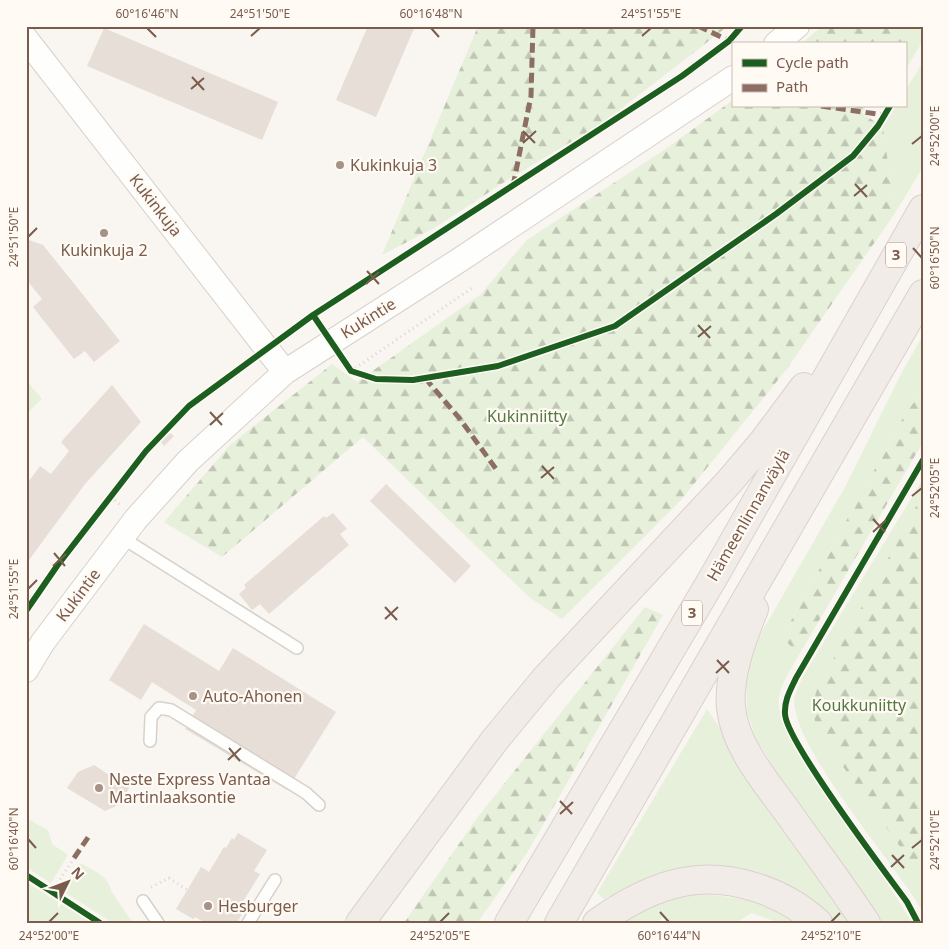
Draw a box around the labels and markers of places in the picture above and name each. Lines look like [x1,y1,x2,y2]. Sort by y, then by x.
place label: Kukinkuja 3 [350,154,437,176]
marker: Kukinkuja 3 [334,159,346,171]
marker: Kukinkuja 2 [98,227,110,239]
place label: Kukinkuja 2 [60,239,148,261]
place label: Auto-Ahonen [203,685,302,707]
marker: Auto-Ahonen [187,690,199,702]
place label: Neste Express Vantaa Martinlaaksontie [109,768,271,808]
marker: Neste Express Vantaa Martinlaaksontie [93,782,105,794]
place label: Hesburger [218,895,299,917]
marker: Hesburger [202,900,214,912]

